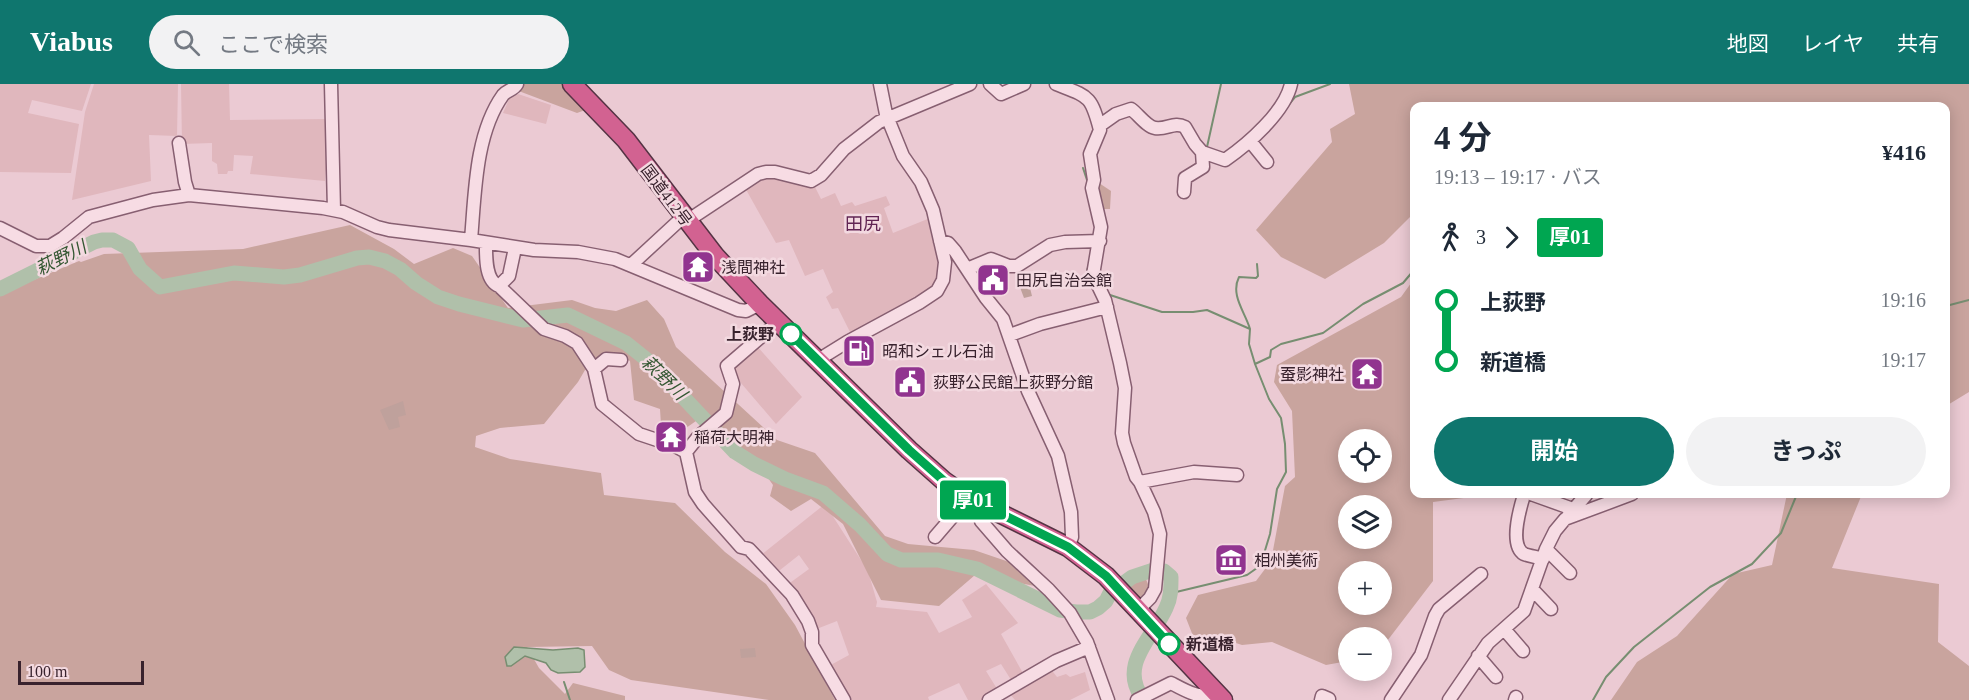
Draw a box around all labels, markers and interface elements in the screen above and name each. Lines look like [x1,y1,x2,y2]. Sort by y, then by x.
search box [149,15,569,69]
text: Viabus [30,26,113,57]
icon: search [170,26,203,59]
text: ここで検索 [218,32,328,57]
text: 地図 [1727,32,1769,56]
text: レイヤ [1802,32,1864,56]
text: 共有 [1897,32,1939,56]
text: 4 分 [1434,120,1492,156]
text: ¥416 [1882,140,1926,165]
street label: 国道412号 [638,161,695,229]
text: 19:13 – 19:17 · バス [1434,166,1602,188]
district label: 田尻 [845,214,881,234]
icon: walk [1434,221,1467,254]
icon: forward [1495,221,1528,254]
text: 厚01 [1549,225,1591,249]
text: 3 [1476,226,1486,248]
water label: 萩野川 [32,236,91,279]
temple icon: 浅間神社 [680,249,716,285]
place label: 浅間神社 [721,259,785,276]
public building icon: 田尻自治会館 [975,262,1011,298]
place label: 田尻自治会館 [1016,272,1112,289]
text: 19:16 [1880,289,1926,311]
text: 上荻野 [1480,290,1546,315]
marker: 上荻野 [780,323,802,345]
place label: 上荻野 [726,326,774,343]
fuel station icon: 昭和シェル石油 [841,333,877,369]
place label: 昭和シェル石油 [882,343,994,360]
text: 19:17 [1880,349,1926,371]
text: 新道橋 [1480,350,1546,375]
water label: 萩野川 [638,352,692,405]
temple icon: 蚕影神社 [1349,356,1385,392]
public building icon: 荻野公民館上荻野分館 [892,364,928,400]
place label: 蚕影神社 [1280,366,1344,383]
place label: 荻野公民館上荻野分館 [933,374,1093,391]
button: 開始 [1434,417,1674,486]
button: きっぷ [1686,417,1926,486]
temple icon: 稲荷大明神 [653,419,689,455]
place label: 稲荷大明神 [694,429,774,446]
map controls [1338,429,1392,681]
button: locate [1338,429,1392,483]
line badge: 厚01 [938,480,1008,520]
text: 厚01 [952,488,994,512]
button: layers [1338,495,1392,549]
museum icon: 相州美術 [1213,542,1249,578]
place label: 相州美術 [1254,552,1318,569]
button: + [1338,561,1392,615]
button: − [1338,627,1392,681]
marker: 新道橋 [1158,633,1180,655]
place label: 新道橋 [1186,636,1234,653]
scale bar [18,658,144,686]
text: 100 m [27,663,67,680]

